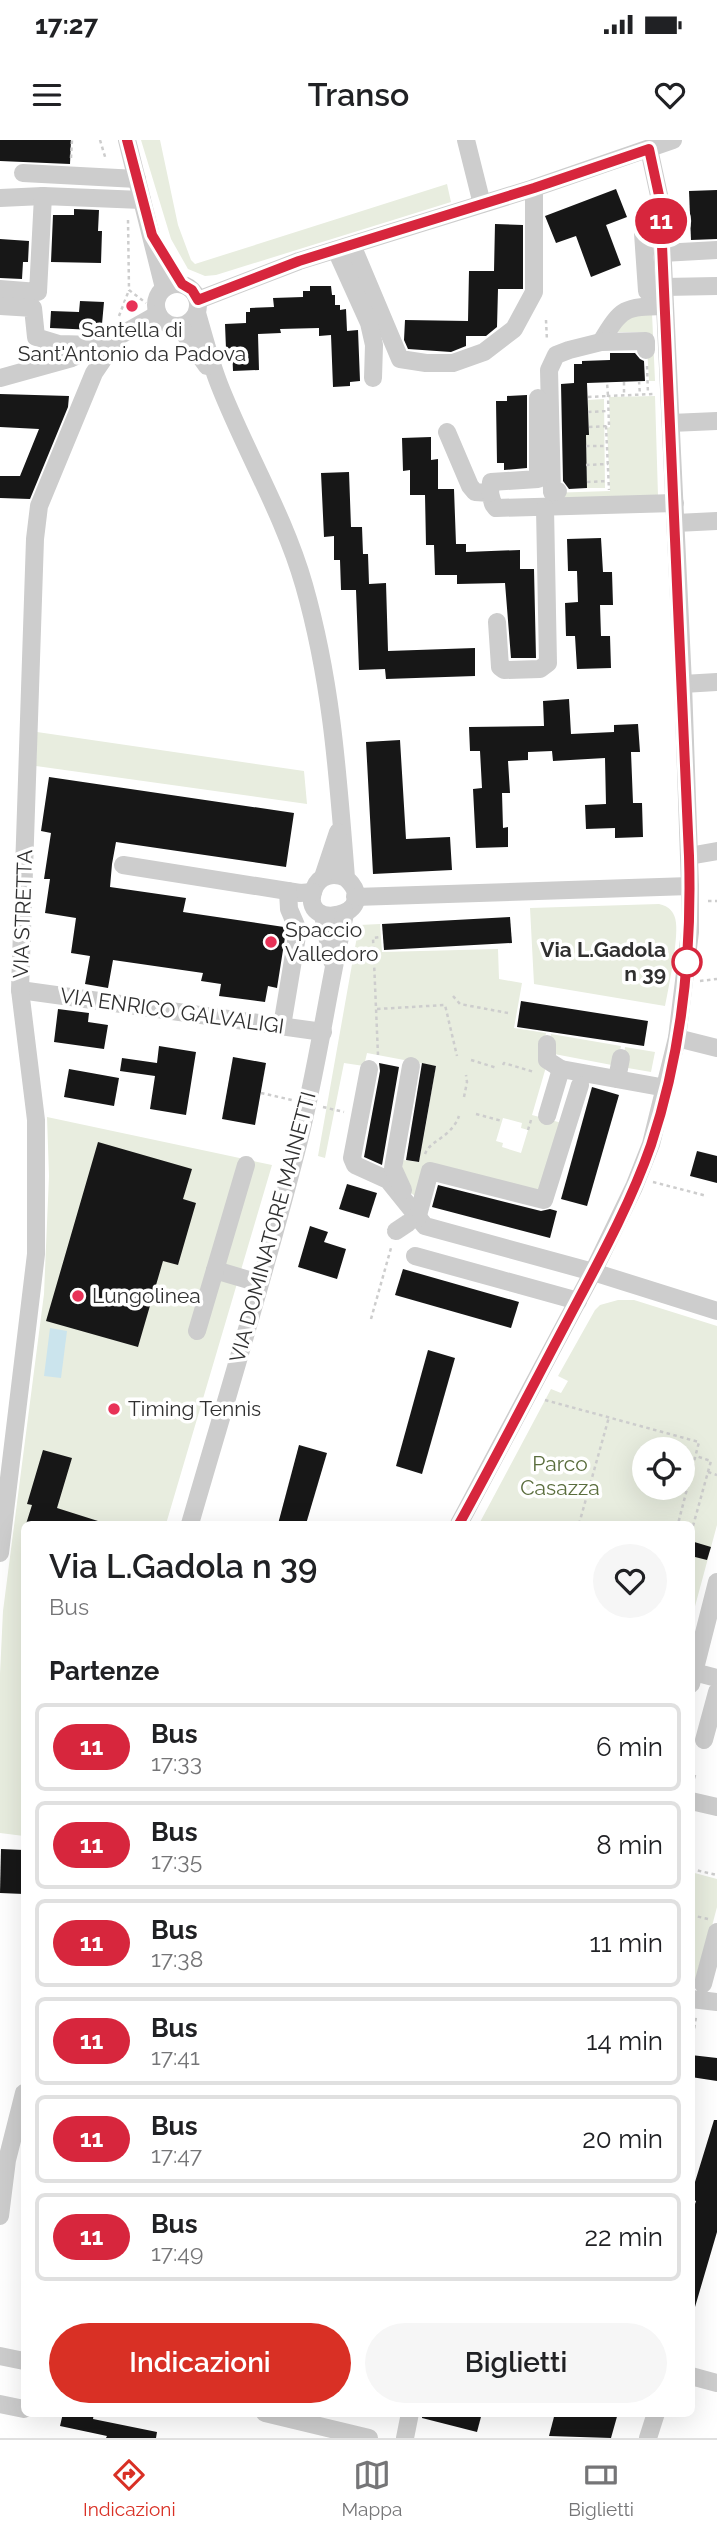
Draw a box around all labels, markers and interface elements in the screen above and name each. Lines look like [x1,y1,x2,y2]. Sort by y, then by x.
text: 17:27 [35,10,98,40]
icon: menu [28,76,66,114]
text: Transo [308,76,409,113]
icon: heart [651,76,689,114]
line badge: 11 [630,198,692,244]
text: 11 [649,206,673,235]
marker: Santella di Sant'Antonio da Padova [124,298,140,314]
place label: Santella di Sant'Antonio da Padova [18,317,246,366]
street label: VIA STRETTA [8,849,37,979]
place label: Spaccio Valledoro [285,917,378,966]
marker: Spaccio Valledoro [263,934,279,950]
place label: Via L.Gadola n 39 [540,937,666,986]
marker: Via L.Gadola n 39 [672,947,702,977]
street label: VIA ENRICO GALVALIGI [58,982,286,1039]
street label: VIA DOMINATORE MAINETTI [224,1089,321,1365]
place label: Lungolinea [92,1283,201,1308]
marker: Lungolinea [70,1288,86,1304]
place label: Timing Tennis [128,1396,261,1421]
marker: Timing Tennis [106,1401,122,1417]
map controls [632,1437,695,1500]
button: locate [632,1437,695,1500]
park label: Parco Casazza [520,1451,600,1500]
button: heart [593,1544,667,1618]
text: Via L.Gadola n 39 [49,1547,317,1586]
text: Bus [49,1593,89,1620]
text: Partenze [49,1656,159,1686]
text: Bus [151,1719,198,1749]
text: 11 [80,1732,103,1761]
text: 6 min [596,1732,663,1762]
text: 17:33 [151,1749,202,1776]
text: Bus [151,1817,198,1847]
text: 11 [80,1830,103,1859]
text: 8 min [596,1830,663,1860]
text: 17:35 [151,1847,202,1874]
text: Bus [151,1915,198,1945]
text: 11 [80,1928,103,1957]
text: 11 min [589,1928,663,1958]
text: 17:38 [151,1945,203,1972]
text: Bus [151,2013,198,2043]
text: 11 [80,2026,103,2055]
text: 14 min [586,2026,663,2056]
text: 17:41 [151,2043,200,2070]
text: Bus [151,2111,198,2141]
text: 11 [80,2124,103,2153]
text: 20 min [582,2124,663,2154]
text: 17:47 [151,2141,202,2168]
text: Bus [151,2209,198,2239]
text: 11 [80,2222,103,2251]
text: 22 min [585,2222,663,2252]
text: 17:49 [151,2239,203,2266]
button: Indicazioni [49,2323,351,2403]
button: Biglietti [365,2323,667,2403]
tab: Indicazioni [83,2456,176,2520]
tab: Mappa [342,2456,402,2520]
tab: Biglietti [568,2456,634,2520]

